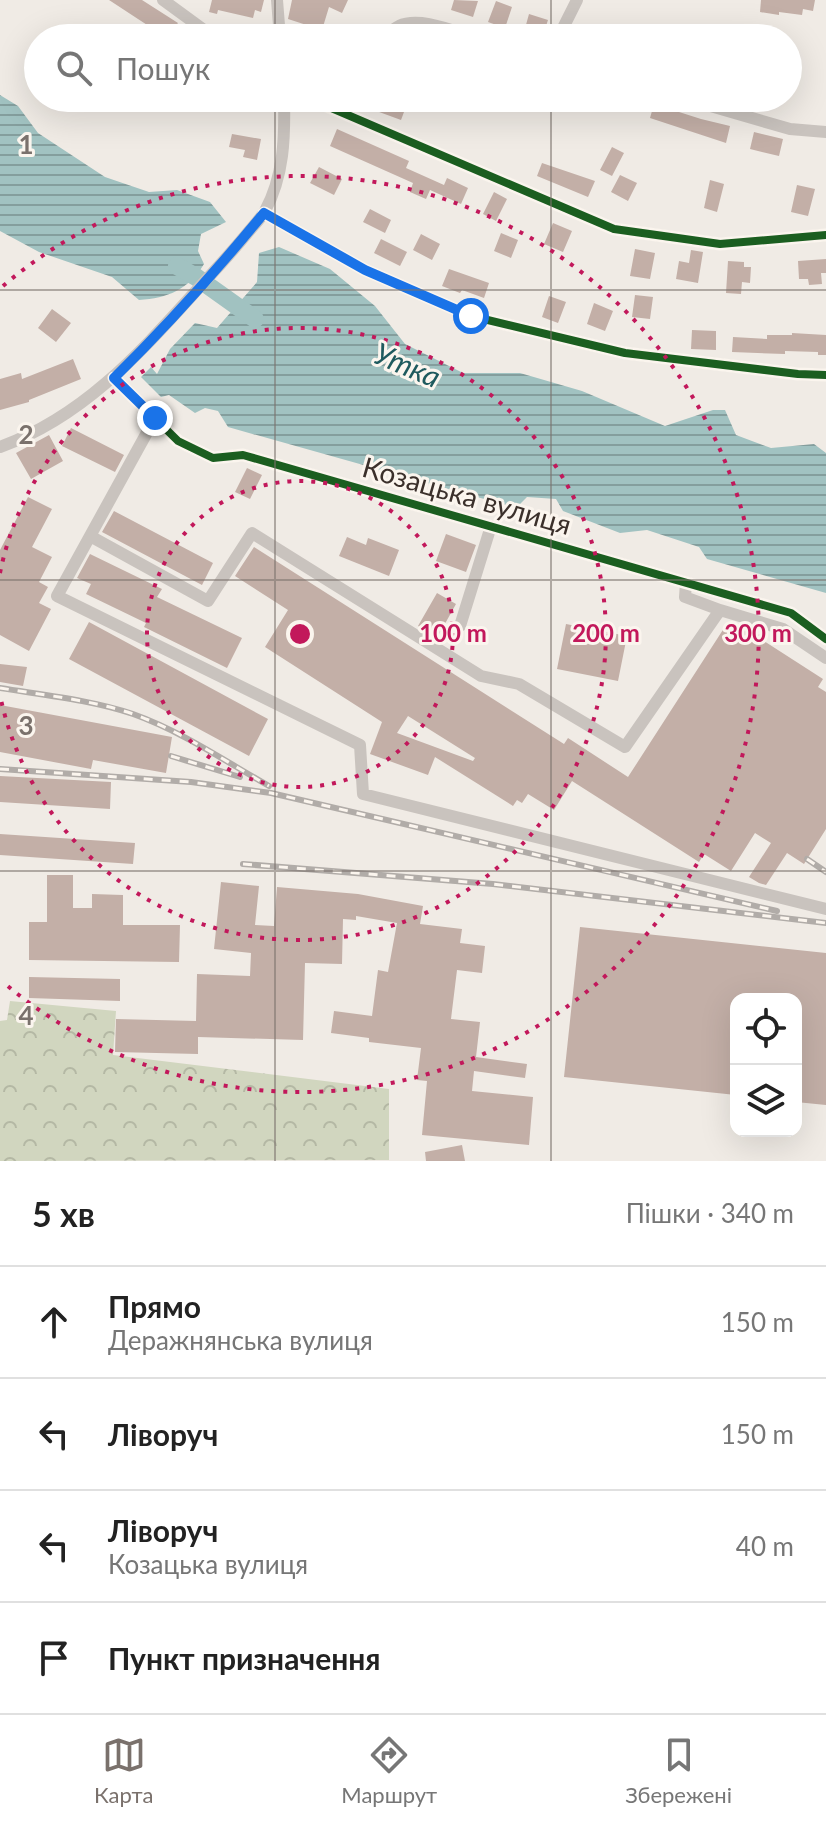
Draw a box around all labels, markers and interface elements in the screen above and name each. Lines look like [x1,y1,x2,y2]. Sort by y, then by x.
search box [24,24,802,112]
icon: search [52,46,96,90]
text: Пошук [116,50,210,86]
text: 1 [18,128,34,160]
route start [453,298,489,334]
water label: Утка [369,334,446,394]
route end [137,400,173,436]
text: 2 [18,418,34,450]
street label: Козацька вулиця [359,449,576,541]
text: 100 m [419,618,487,647]
text: 200 m [572,618,640,647]
text: 300 m [724,618,792,647]
centre of rings [286,620,314,648]
text: 3 [18,709,34,741]
map controls [730,993,802,1137]
button: locate [730,993,802,1065]
text: 4 [18,999,34,1031]
button: layers [730,1065,802,1137]
text: 5 хв [32,1193,95,1234]
text: Пішки · 340 m [626,1197,794,1229]
text: Прямо [108,1288,201,1324]
icon: ahead [32,1300,76,1344]
text: 150 m [721,1306,794,1338]
text: Деражнянська вулиця [108,1324,373,1356]
icon: left [32,1412,76,1456]
text: Ліворуч [108,1416,218,1452]
text: 150 m [721,1418,794,1450]
text: Ліворуч [108,1512,218,1548]
icon: left [32,1524,76,1568]
text: 40 m [736,1530,794,1562]
text: Козацька вулиця [108,1548,308,1580]
icon: arrive [32,1636,76,1680]
text: Пункт призначення [108,1640,381,1676]
tab: Карта [94,1733,153,1808]
tab: Маршрут [341,1733,437,1808]
tab: Збережені [625,1733,732,1808]

